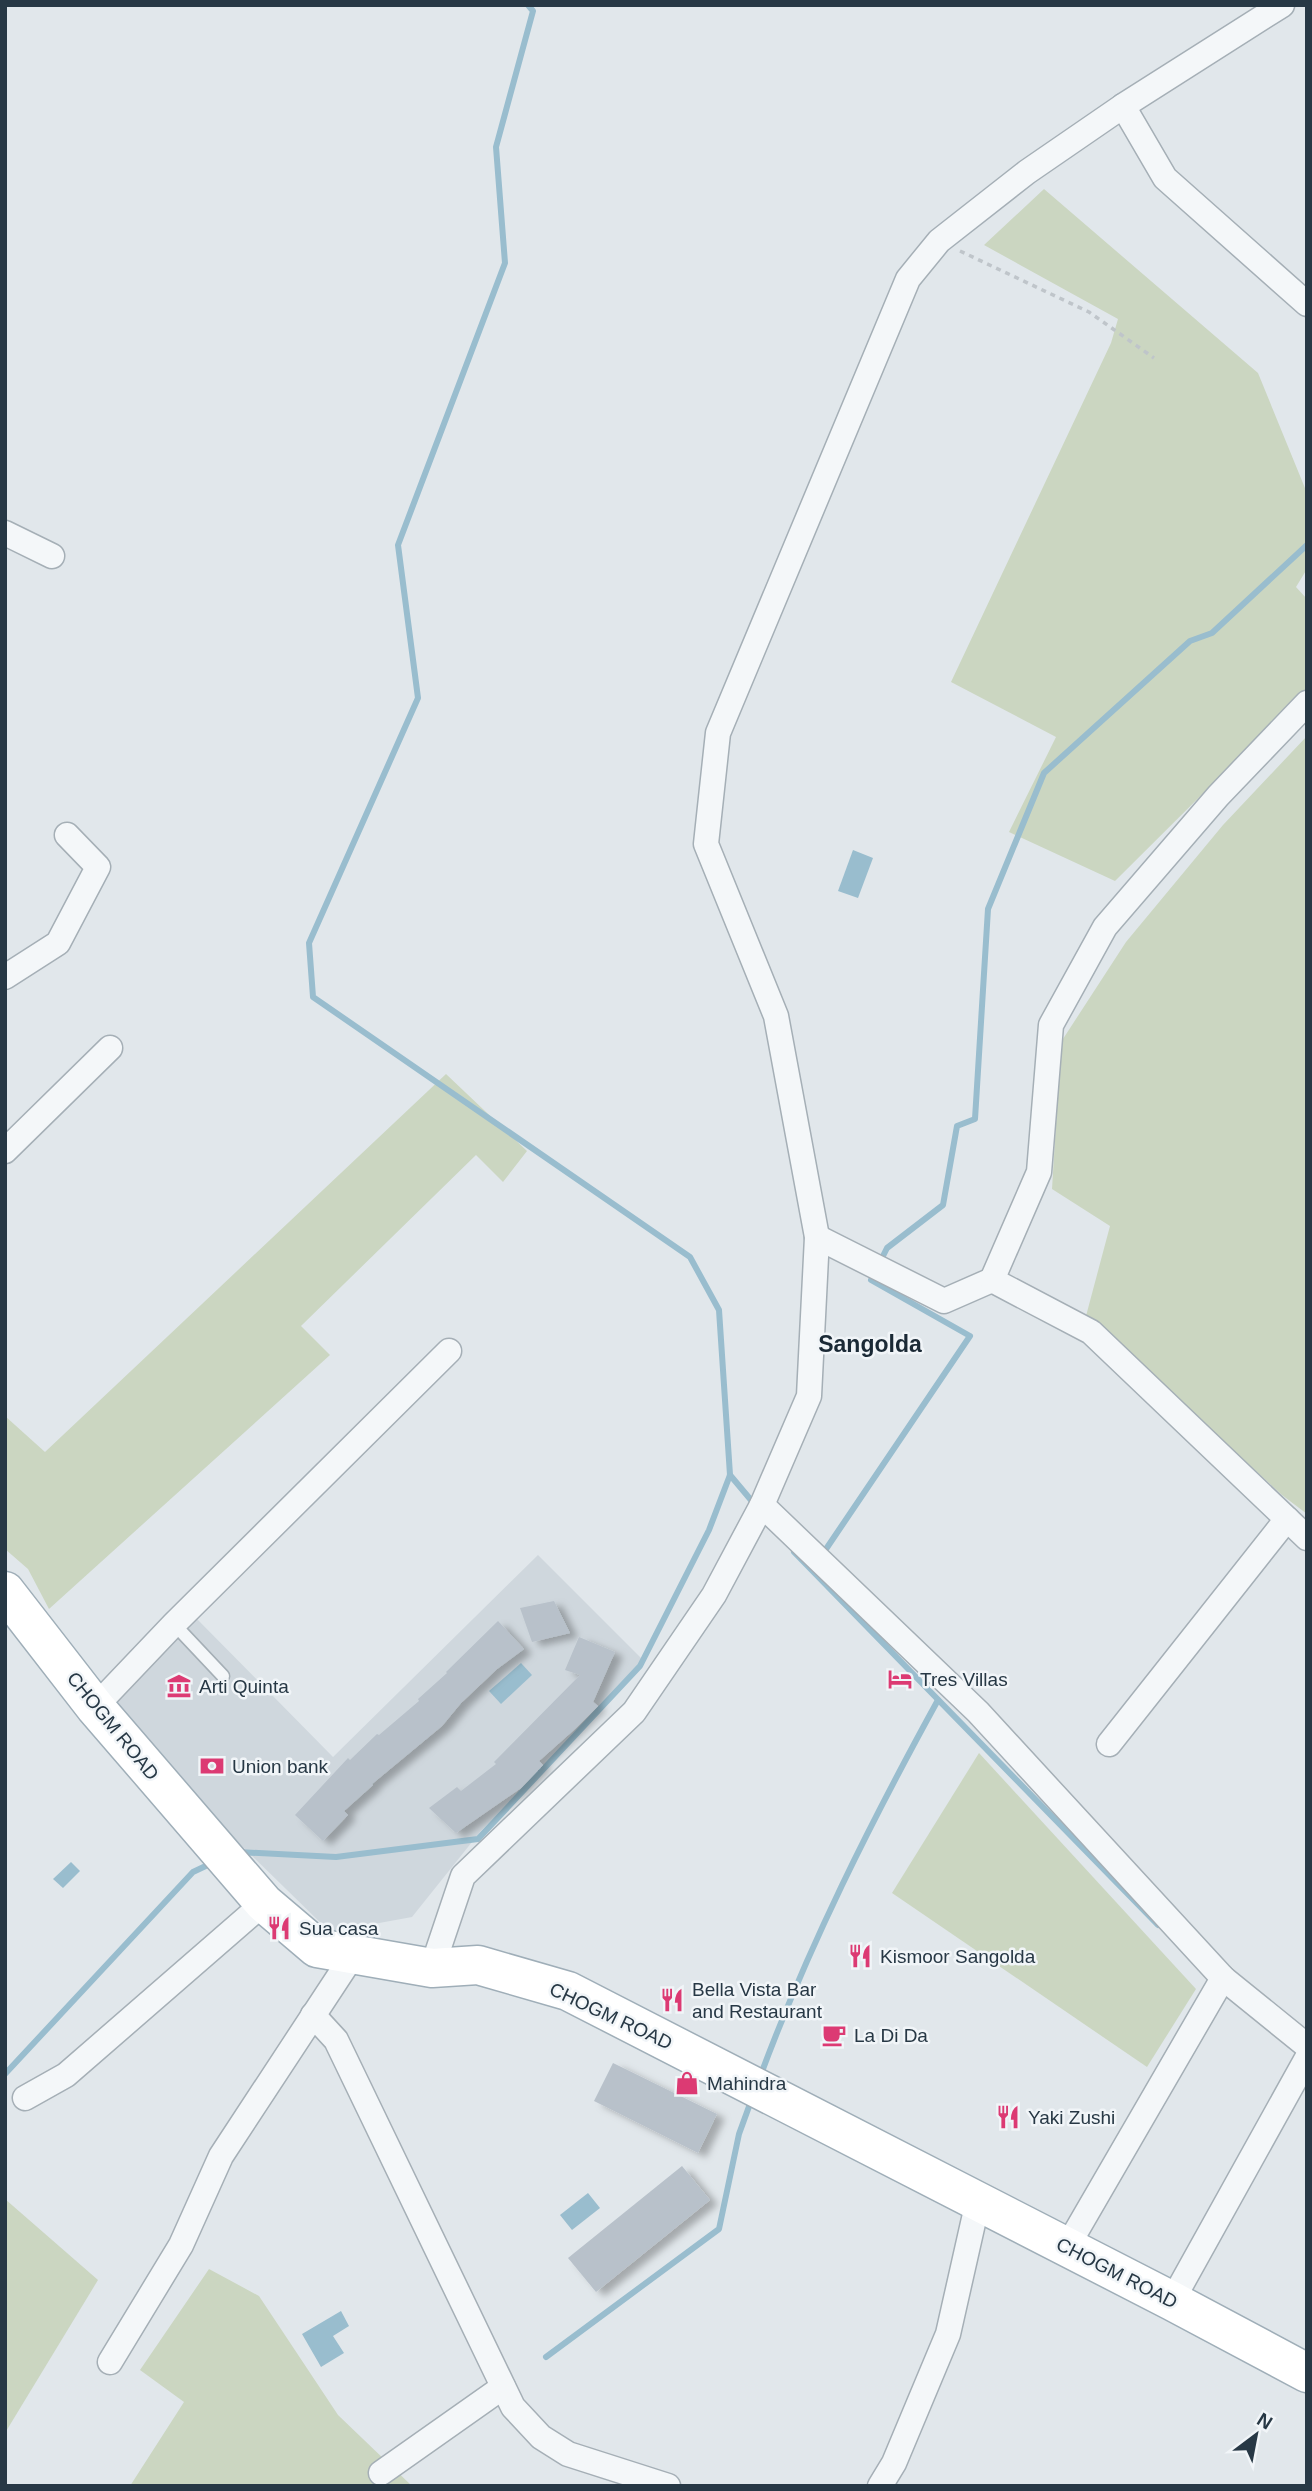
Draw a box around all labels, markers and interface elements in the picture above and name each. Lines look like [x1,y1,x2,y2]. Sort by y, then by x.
district label: Sangolda [818,1331,922,1357]
hotel icon: Tres Villas [886,1665,914,1693]
street label: CHOGM ROAD [63,1668,163,1784]
place label: Tres Villas [920,1669,1008,1690]
museum icon: Arti Quinta [165,1672,193,1700]
place label: Arti Quinta [199,1676,289,1697]
bank icon: Union bank [198,1752,226,1780]
place label: Union bank [232,1756,329,1777]
restaurant icon: Sua casa [265,1914,293,1942]
place label: Sua casa [299,1918,379,1939]
restaurant icon: Kismoor Sangolda [846,1942,874,1970]
place label: Kismoor Sangolda [880,1946,1036,1967]
street label: CHOGM ROAD [546,1978,676,2054]
place label: Bella Vista Bar and Restaurant [692,1979,823,2022]
restaurant icon: Bella Vista Bar and Restaurant [658,1986,686,2014]
cafe icon: La Di Da [820,2021,848,2049]
place label: La Di Da [854,2025,928,2046]
shop icon: Mahindra [673,2069,701,2097]
place label: Mahindra [707,2073,787,2094]
restaurant icon: Yaki Zushi [994,2103,1022,2131]
place label: Yaki Zushi [1028,2107,1115,2128]
street label: CHOGM ROAD [1053,2233,1181,2313]
north arrow [1221,2400,1291,2470]
text: N [1253,2408,1276,2434]

